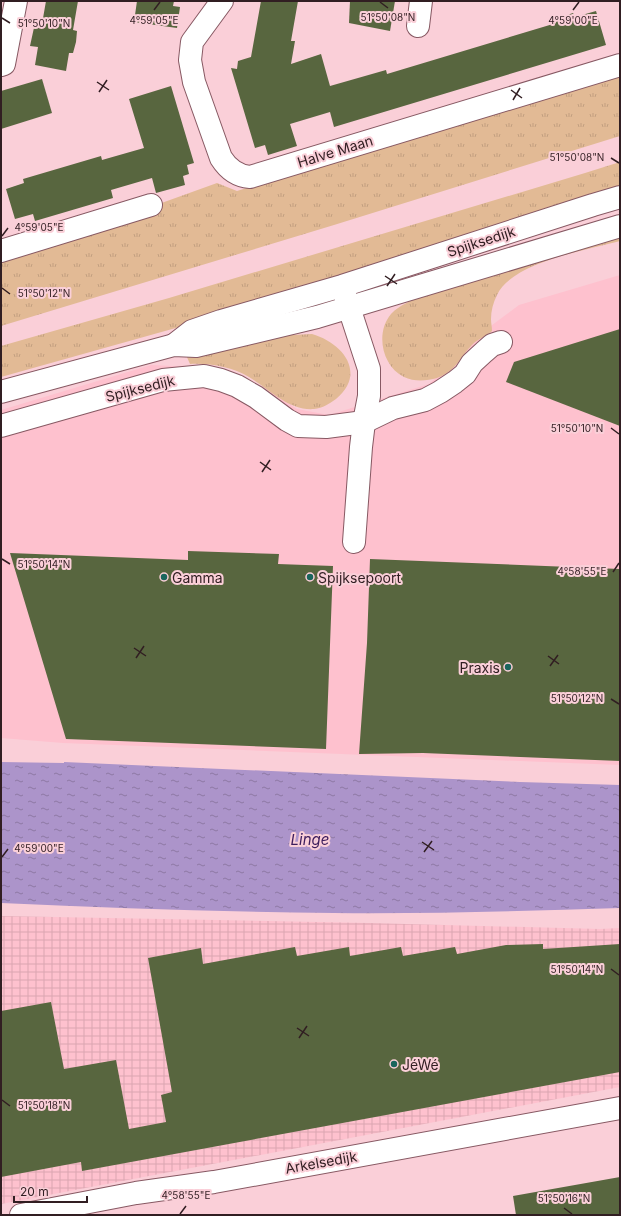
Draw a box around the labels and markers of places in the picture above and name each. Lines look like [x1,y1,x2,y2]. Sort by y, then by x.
place label: Gamma [172,569,223,586]
place label: Spijksepoort [318,569,401,586]
marker: Gamma [159,572,169,582]
marker: Spijksepoort [305,572,315,582]
place label: Praxis [460,659,500,676]
marker: Praxis [503,662,513,672]
place label: JéWé [402,1056,439,1073]
marker: JéWé [389,1059,399,1069]

